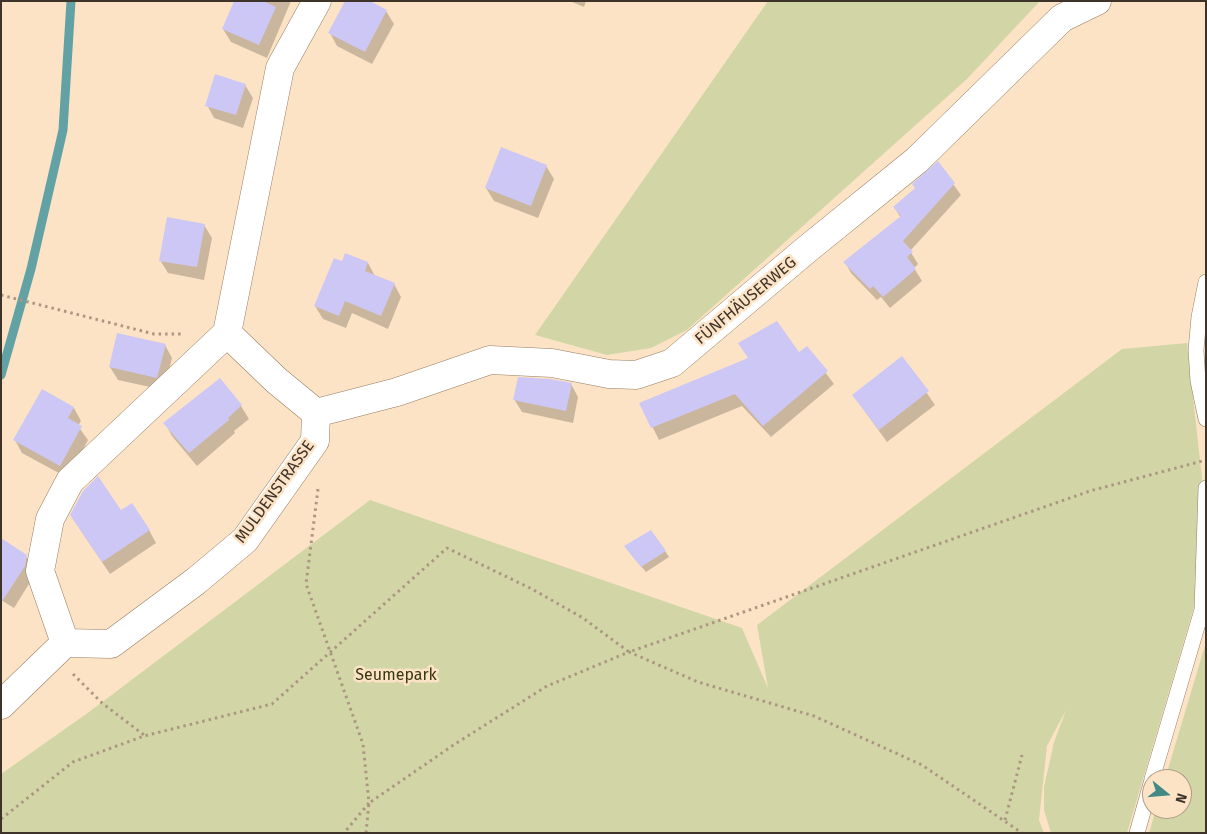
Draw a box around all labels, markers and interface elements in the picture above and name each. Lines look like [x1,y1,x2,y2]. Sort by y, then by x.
street label: FÜNFHÄUSERWEG [691,253,801,349]
street label: MULDENSTRASSE [231,437,319,547]
park label: Seumepark [355,666,437,686]
north arrow [1142,769,1192,819]
text: N [1171,791,1190,805]

